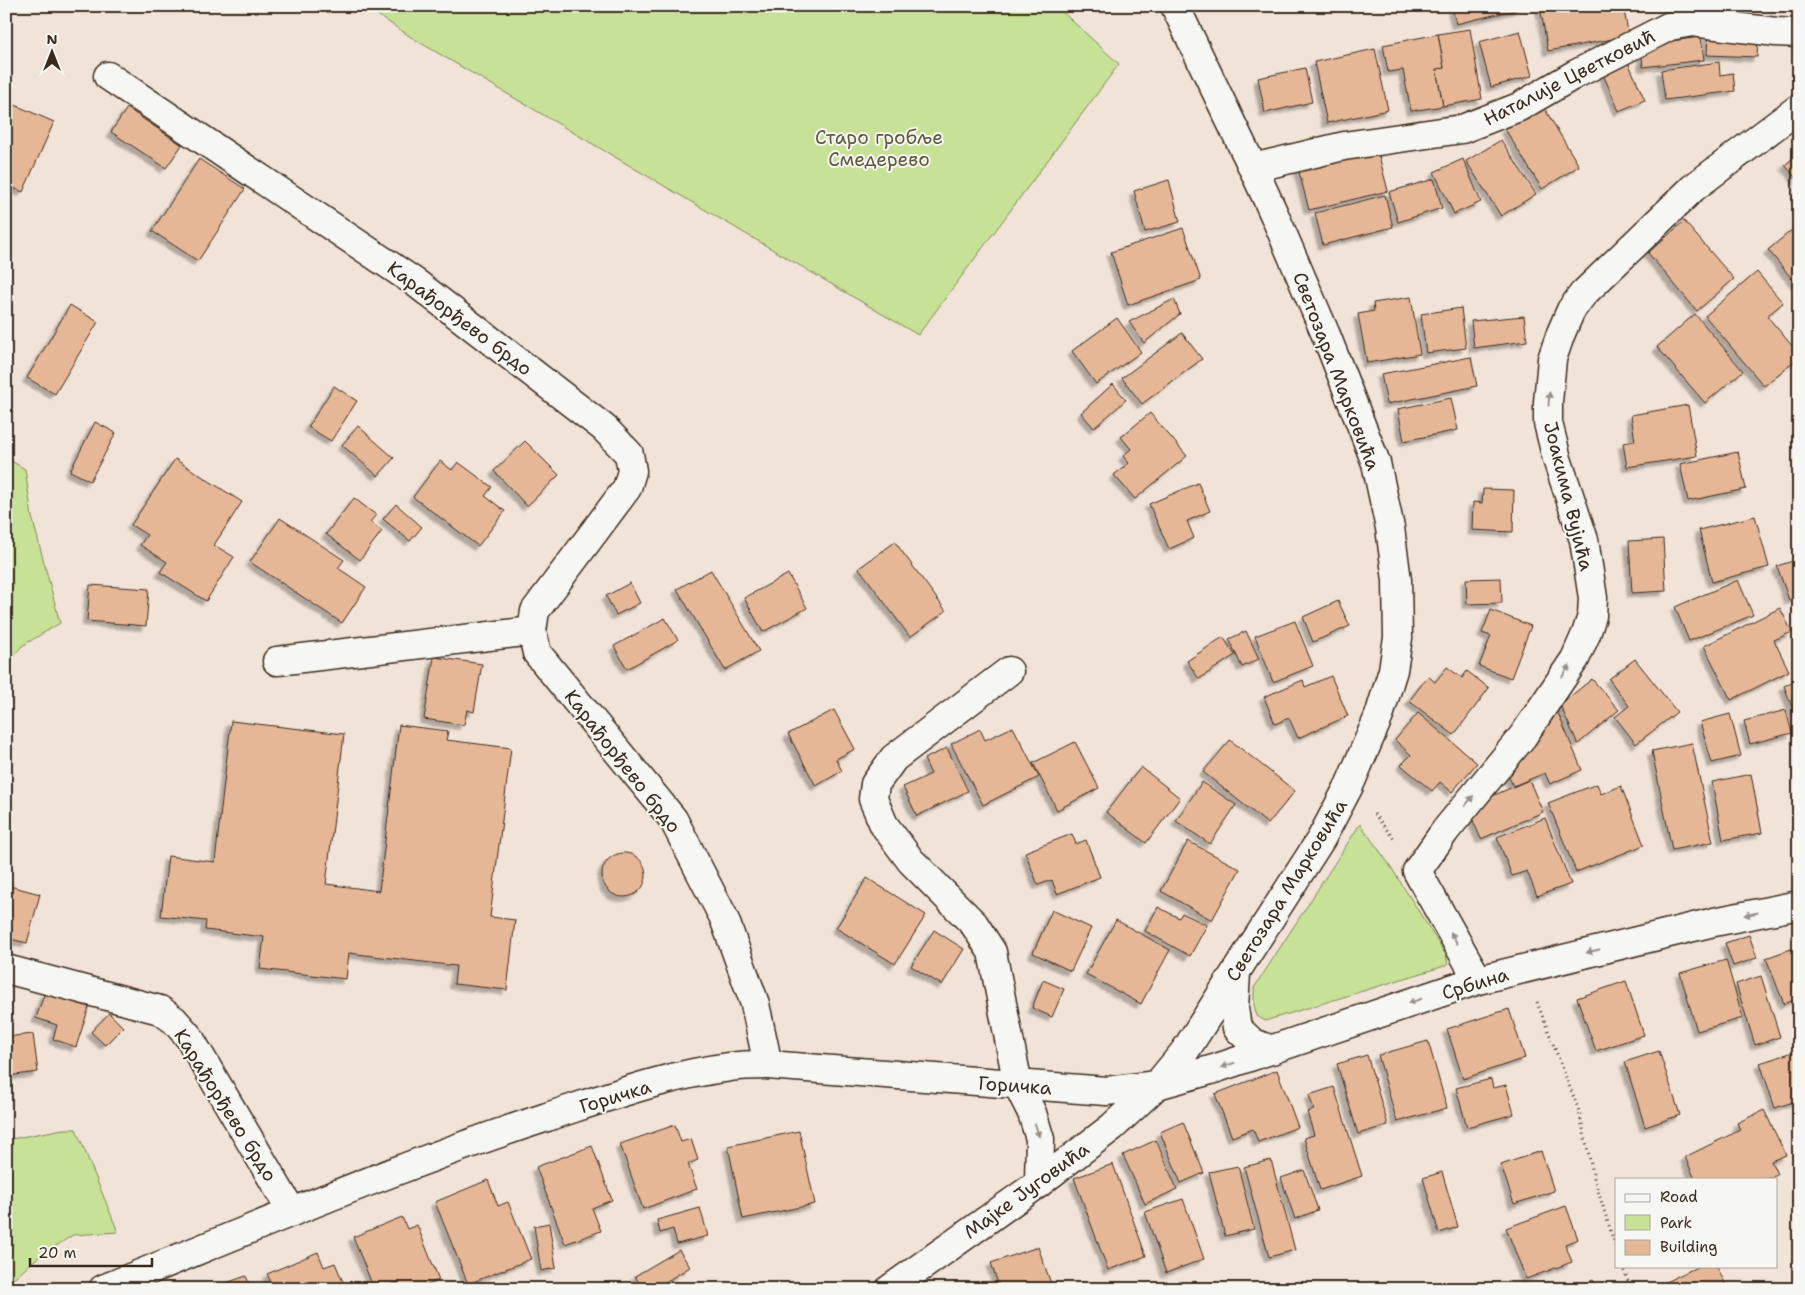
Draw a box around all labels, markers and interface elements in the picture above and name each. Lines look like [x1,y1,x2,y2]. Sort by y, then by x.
street label: Наталије Цветковић [1479,23,1659,132]
north arrow [28,28,78,78]
text: N [46,30,58,48]
park label: Старо гробље Смедерево [815,125,943,172]
street label: Карађорђево брдо [382,256,537,381]
street label: Светозара Марковића [1287,268,1386,474]
one-way arrow [1545,390,1553,406]
street label: Јоакима Вујића [1538,419,1599,574]
one-way arrow [1561,665,1571,678]
street label: Карађорђево брдо [559,685,686,838]
street label: Светозара Марковића [1220,794,1353,986]
one-way arrow [1464,795,1475,808]
one-way arrow [1743,911,1759,919]
one-way arrow [1449,931,1458,944]
one-way arrow [1585,948,1600,956]
street label: Србина [1439,961,1512,1005]
one-way arrow [1407,998,1422,1006]
street label: Карађорђево брдо [169,1024,283,1186]
one-way arrow [1220,1061,1235,1069]
street label: Горичка [977,1070,1053,1101]
street label: Горичка [576,1074,654,1119]
one-way arrow [1034,1123,1042,1138]
street label: Мајке Југовића [958,1136,1094,1244]
legend [1615,1178,1778,1268]
text: Road [1660,1187,1698,1207]
text: Park [1660,1213,1692,1233]
scale bar [30,1235,152,1267]
text: Building [1660,1237,1717,1257]
text: 20 m [38,1243,77,1263]

